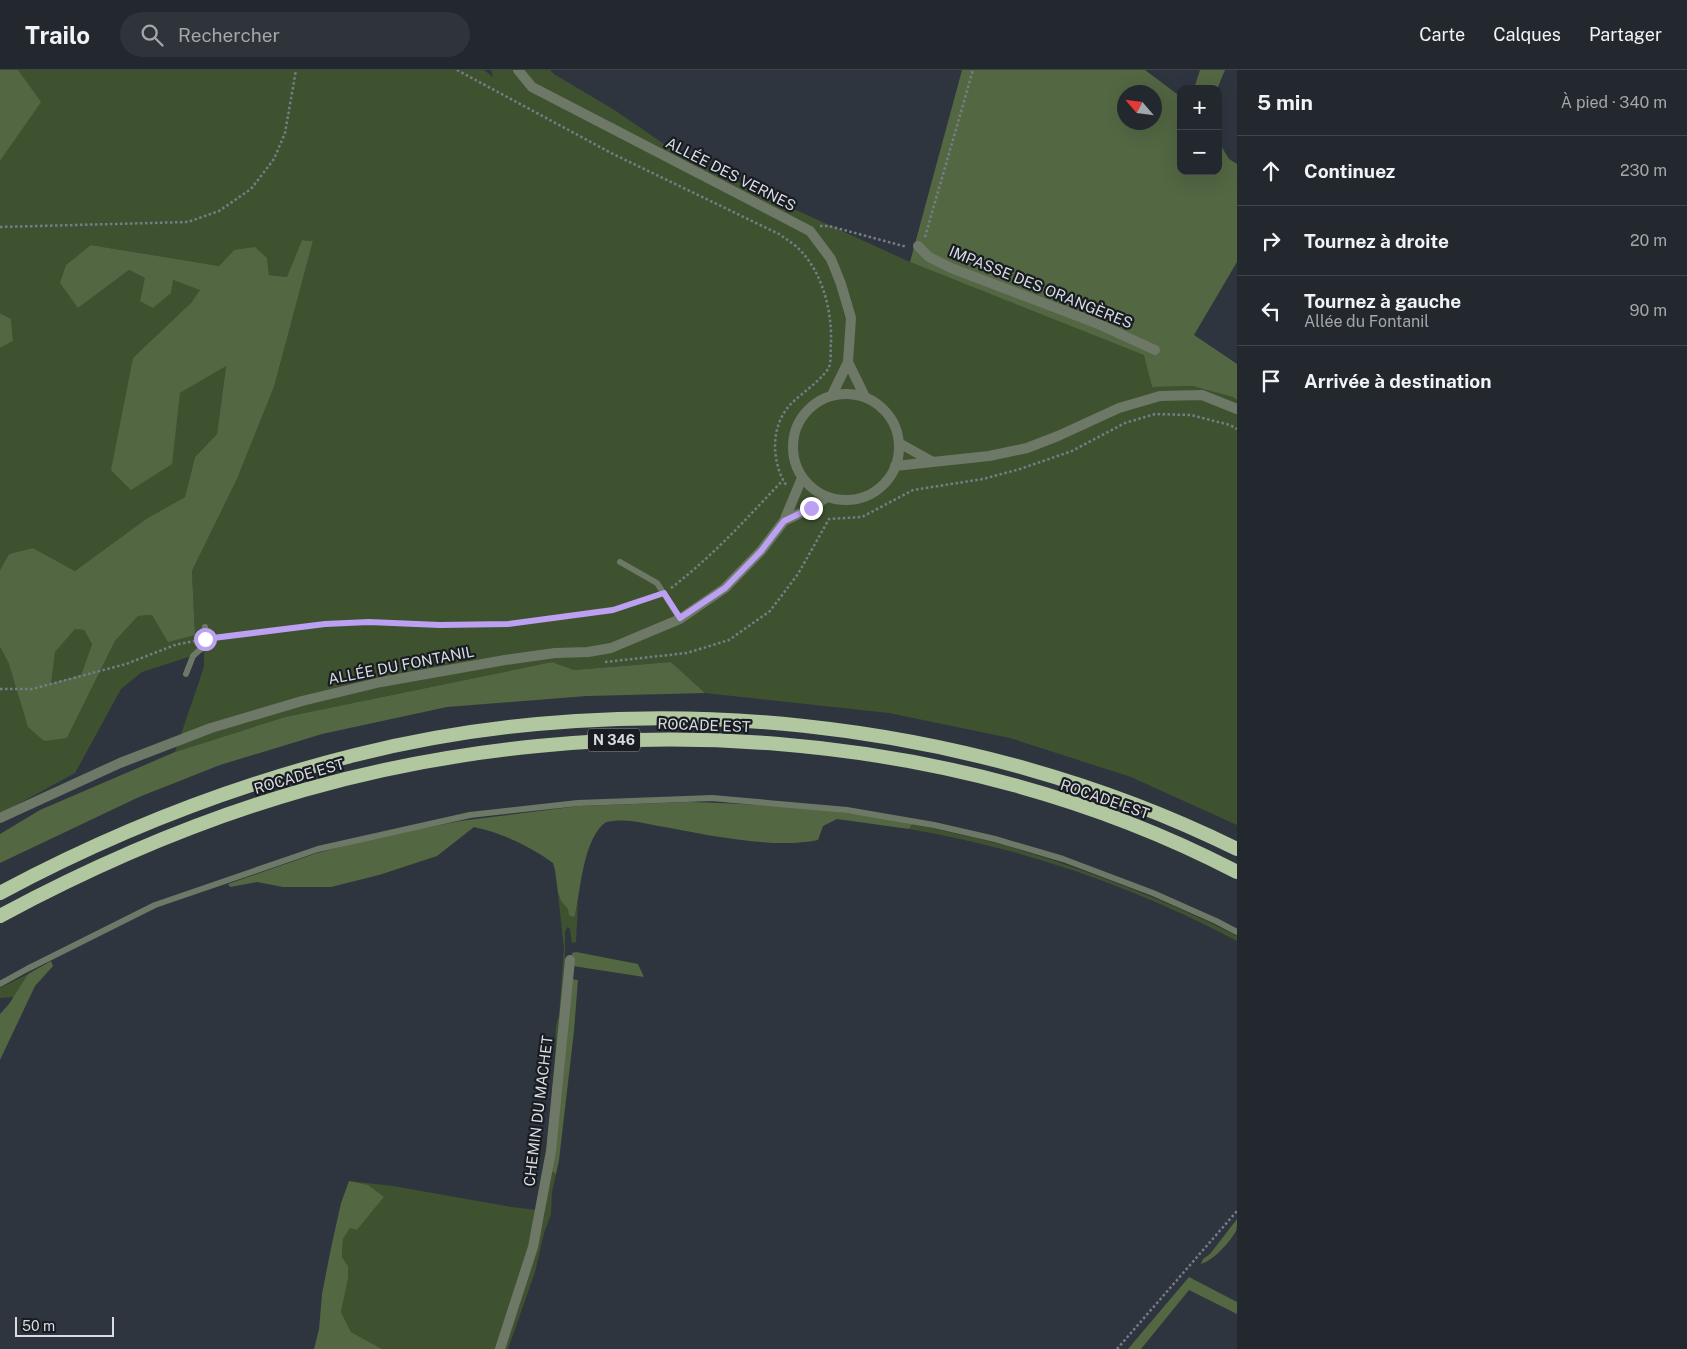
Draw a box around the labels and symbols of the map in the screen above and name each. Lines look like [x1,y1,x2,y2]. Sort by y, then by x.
north arrow [1117,85,1162,130]
street label: ALLÉE DES VERNES [663,134,799,214]
street label: IMPASSE DES ORANGÈRES [947,242,1135,332]
route end [800,497,823,520]
route start [194,628,217,651]
street label: ALLÉE DU FONTANIL [326,642,476,688]
street label: ROCADE EST [657,715,751,735]
road number: N 346 [588,728,640,752]
street label: ROCADE EST [252,755,346,797]
street label: ROCADE EST [1058,776,1152,822]
street label: CHEMIN DU MACHET [520,1034,556,1187]
scale bar [15,1314,114,1337]

